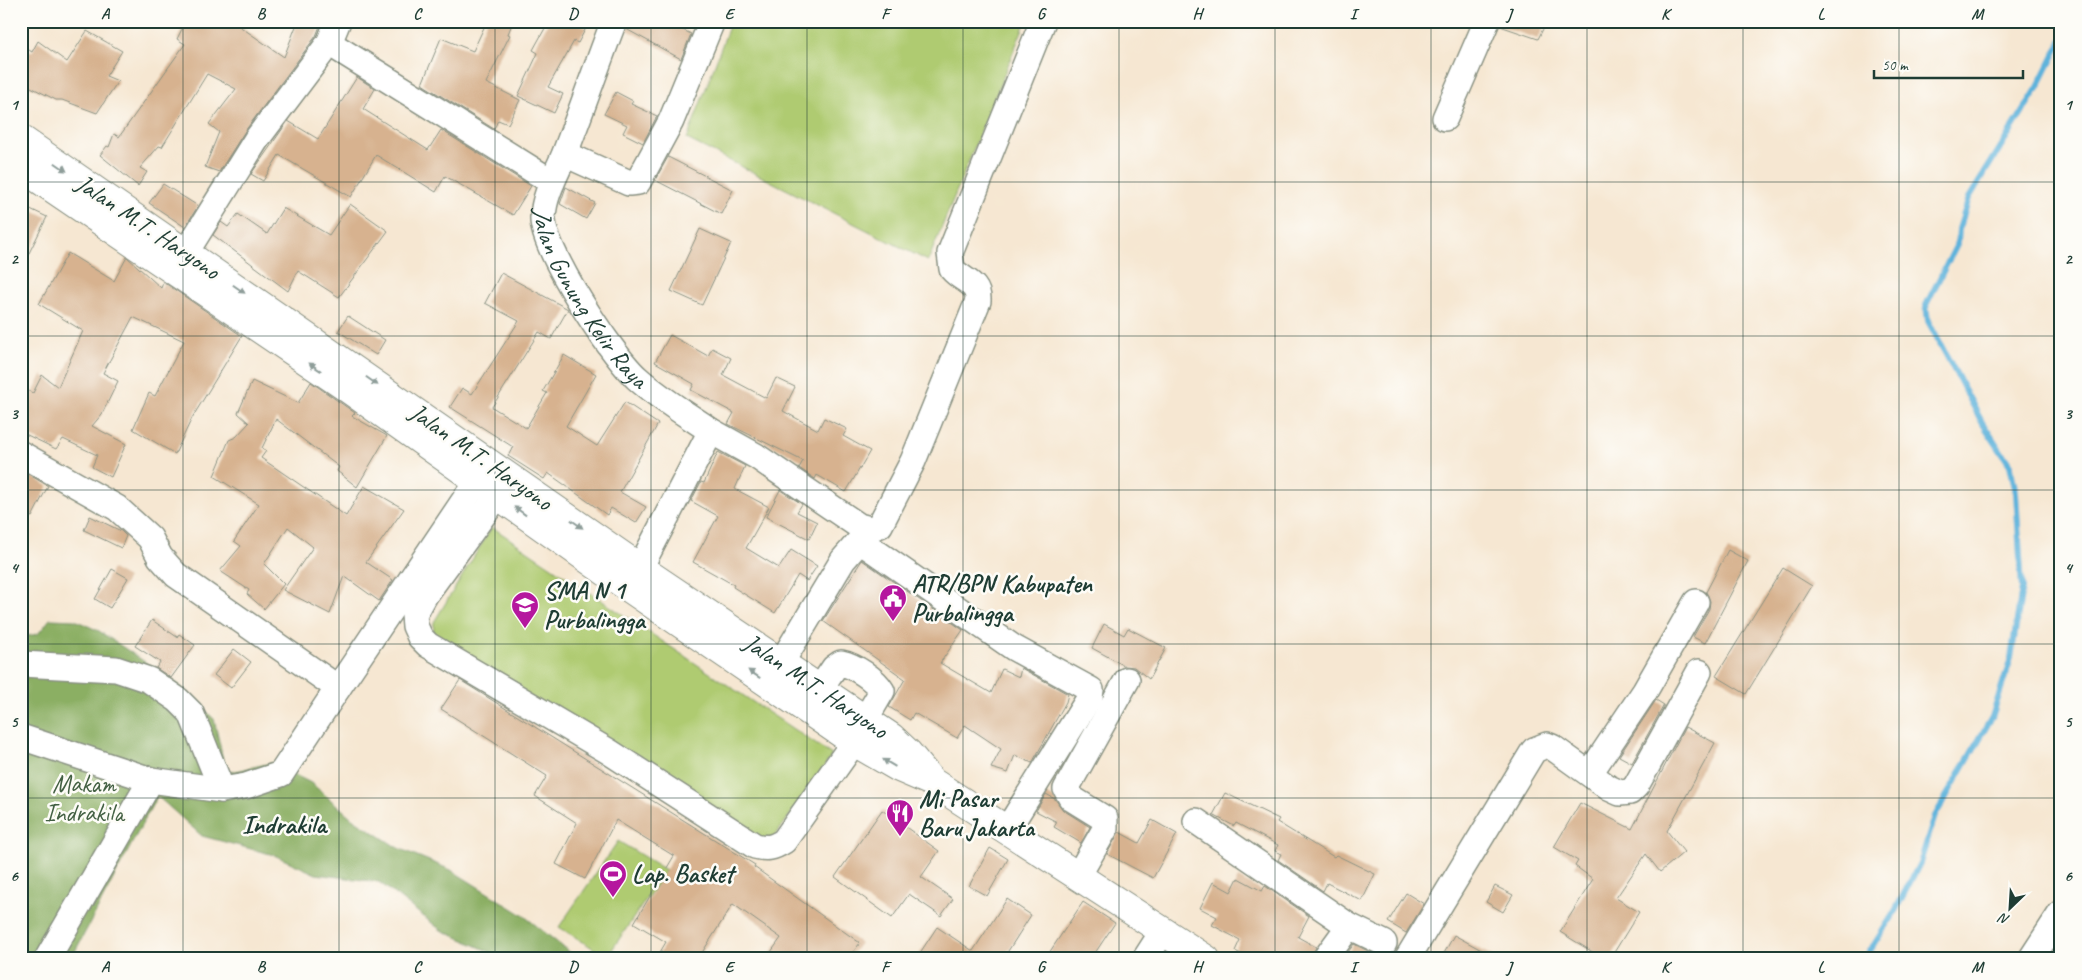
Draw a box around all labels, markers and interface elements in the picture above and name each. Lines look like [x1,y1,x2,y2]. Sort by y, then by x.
text: A [101,4,111,24]
text: B [257,4,267,24]
text: C [413,4,423,24]
text: D [568,4,579,24]
text: E [725,4,736,24]
text: F [881,4,892,24]
text: G [1037,4,1047,24]
text: H [1192,4,1204,24]
text: I [1350,4,1360,24]
text: J [1505,4,1514,24]
text: K [1661,4,1673,24]
text: L [1818,4,1826,24]
text: M [1971,4,1985,24]
scale bar [1874,48,2023,80]
text: 50 m [1882,56,1909,75]
text: 1 [10,95,19,115]
text: 1 [2064,95,2073,115]
one-way arrow [54,162,68,172]
street label: Jalan M.T. Haryono [69,167,227,288]
street label: Jalan Gunung Kelir Raya [527,208,655,397]
text: 2 [10,249,19,269]
text: 2 [2064,249,2073,269]
one-way arrow [232,284,245,294]
one-way arrow [309,362,322,372]
one-way arrow [366,376,379,386]
street label: Jalan M.T. Haryono [403,396,559,519]
text: 3 [10,404,19,424]
text: 3 [2064,404,2073,424]
one-way arrow [513,506,527,516]
one-way arrow [570,519,584,529]
text: 4 [10,558,19,578]
text: 4 [2064,558,2073,578]
place label: ATR/BPN Kabupaten Purbalingga [912,568,1093,629]
place label: SMA N 1 Purbalingga [544,575,647,636]
public building icon: ATR/BPN Kabupaten Purbalingga [878,583,908,622]
school or university icon: SMA N 1 Purbalingga [510,590,540,629]
street label: Jalan M.T. Haryono [737,626,895,747]
one-way arrow [747,669,761,678]
text: 5 [11,712,20,732]
text: 5 [2065,712,2074,732]
one-way arrow [883,758,896,767]
park label: Makam Indrakila [44,768,126,829]
place label: Mi Pasar Baru Jakarta [919,783,1036,844]
restaurant icon: Mi Pasar Baru Jakarta [885,798,915,837]
district label: Indrakila [242,808,328,841]
place label: Lap. Basket [632,858,737,890]
sports icon: Lap. Basket [598,859,628,898]
text: 6 [10,866,19,886]
text: 6 [2064,866,2073,886]
north arrow [1984,882,2034,932]
text: N [1995,909,2012,929]
text: A [101,957,111,977]
text: B [257,957,267,977]
text: C [413,957,423,977]
text: D [568,957,579,977]
text: E [725,957,736,977]
text: F [881,957,892,977]
text: G [1037,957,1047,977]
text: H [1192,957,1204,977]
text: I [1350,957,1360,977]
text: J [1505,957,1514,977]
text: K [1661,957,1673,977]
text: L [1818,957,1826,977]
text: M [1971,957,1985,977]

